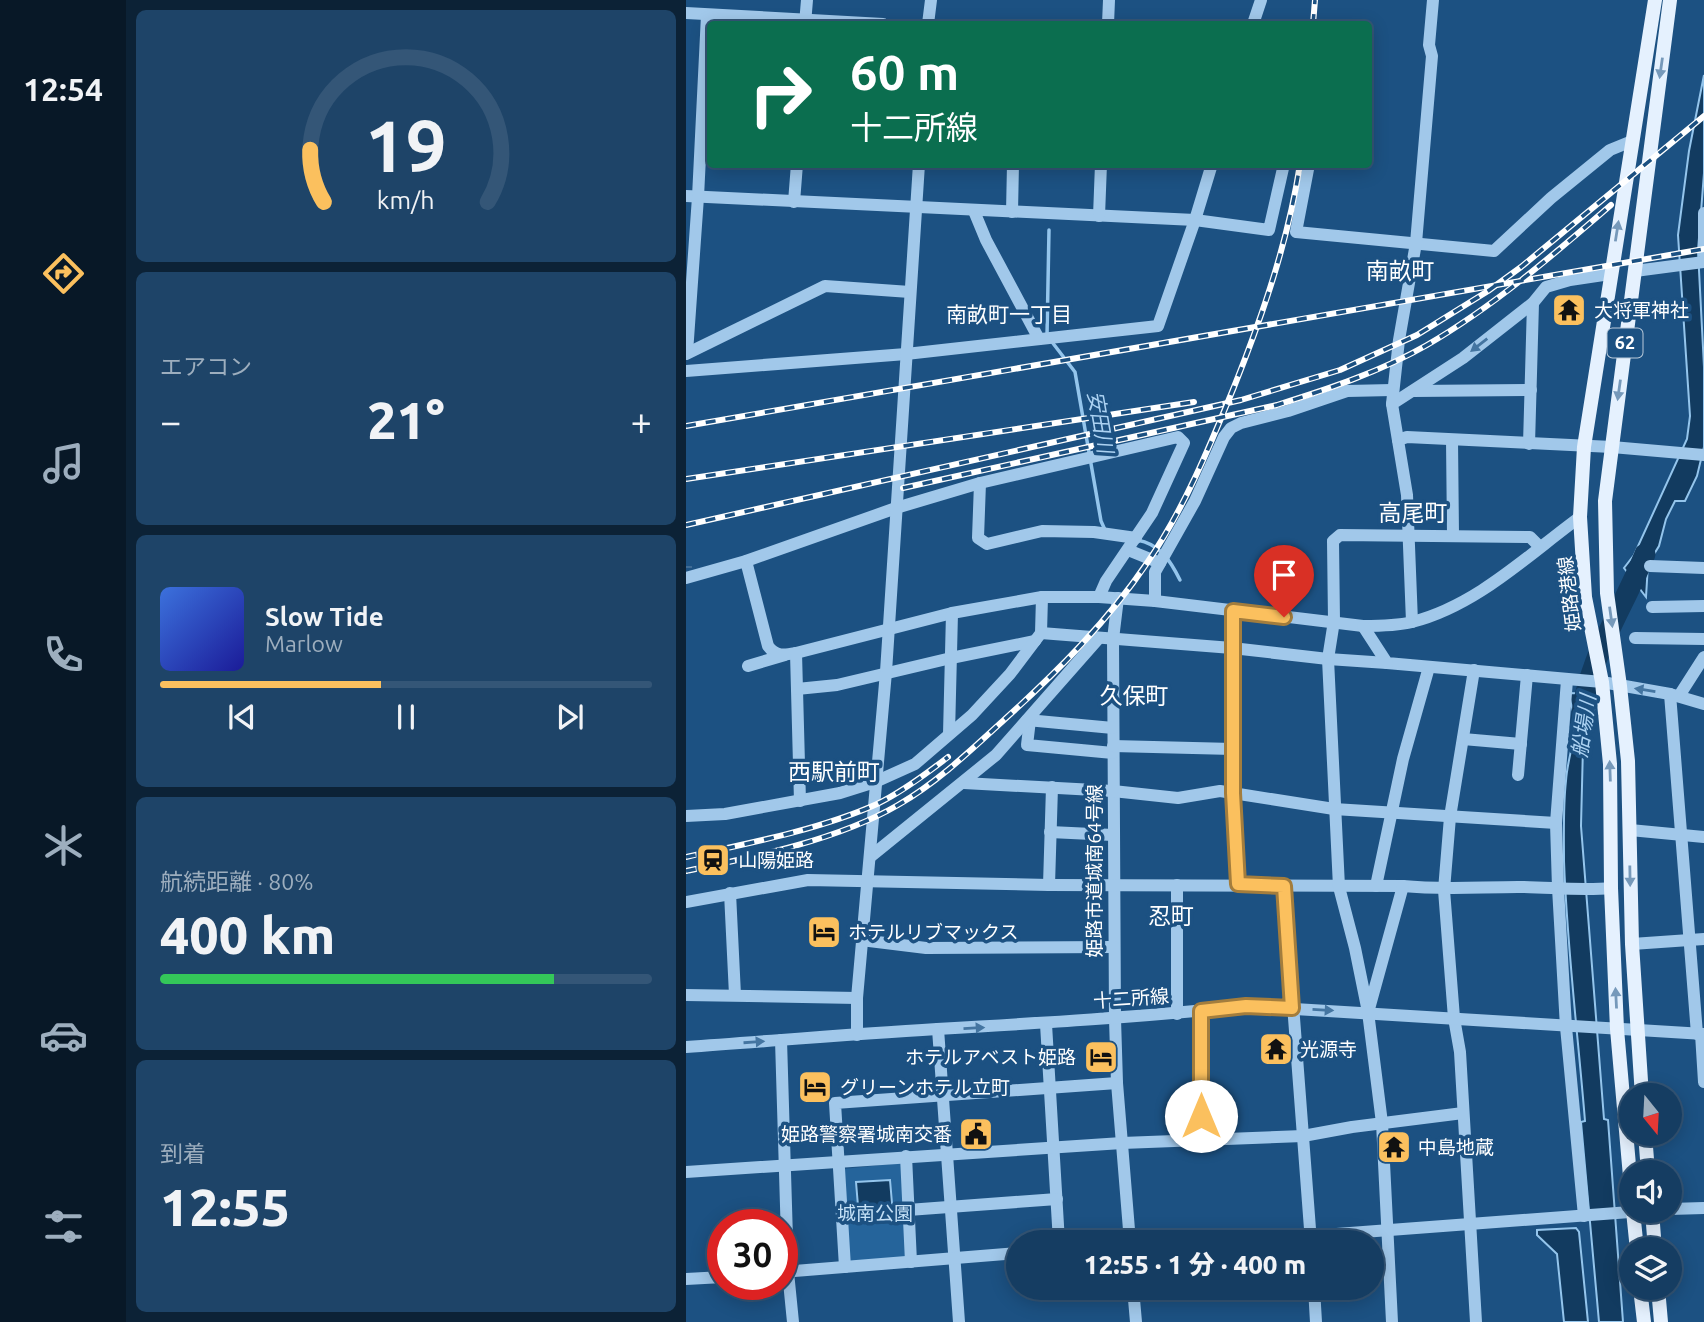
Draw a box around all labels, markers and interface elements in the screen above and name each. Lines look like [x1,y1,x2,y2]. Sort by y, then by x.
text: 60 m [850,44,959,99]
icon: right [735,49,826,140]
one-way arrow [1655,57,1666,79]
text: 12:54 [23,71,103,107]
text: 19 [365,105,447,187]
text: 十二所線 [850,109,978,145]
text: km/h [377,186,435,214]
one-way arrow [1612,220,1623,242]
icon: directions [39,249,88,298]
district label: 南畝町 [1366,258,1435,283]
temple icon: 大将軍神社 [1550,291,1588,329]
place label: 大将軍神社 [1594,299,1689,321]
district label: 南畝町一丁目 [946,302,1072,326]
road number: 62 [1608,328,1642,358]
one-way arrow [1471,337,1489,352]
text: エアコン [160,354,252,379]
one-way arrow [1613,380,1624,402]
water label: 安田川 [1084,389,1119,457]
text: 21° [367,391,445,449]
text: − [160,400,181,442]
text: + [631,400,652,442]
icon: music [39,439,88,488]
district label: 高尾町 [1379,500,1448,525]
pin [1254,545,1314,617]
street label: 姫路港線 [1553,555,1585,633]
icon: arrive [1265,556,1303,594]
text: Slow Tide [265,602,384,631]
one-way arrow [1605,606,1616,628]
icon: phone [39,630,88,679]
text: Marlow [265,631,343,656]
district label: 久保町 [1100,683,1169,708]
one-way arrow [1634,684,1656,695]
water label: 船場川 [1567,691,1600,759]
icon: previous [223,698,261,736]
icon: pause [387,698,425,736]
icon: next [551,698,589,736]
district label: 西駅前町 [788,759,880,784]
one-way arrow [1604,759,1616,781]
street label: 姫路市道城南64号線 [1083,784,1105,958]
icon: climate [39,821,88,870]
station icon: 山陽姫路 [694,841,732,879]
place label: 山陽姫路 [738,849,814,871]
one-way arrow [1625,866,1636,888]
text: 航続距離 · 80% [160,869,313,894]
district label: 忍町 [1148,903,1194,928]
text: 400 km [160,906,335,964]
hotel icon: ホテルリブマックス [805,913,843,951]
place label: ホテルリブマックス [848,921,1018,943]
street label: 十二所線 [1092,984,1170,1012]
one-way arrow [1610,987,1621,1009]
one-way arrow [1312,1004,1334,1015]
icon: car [39,1011,88,1060]
one-way arrow [963,1022,985,1033]
temple icon: 光源寺 [1257,1030,1295,1068]
one-way arrow [743,1036,765,1047]
hotel icon: ホテルアベスト姫路 [1082,1038,1120,1076]
place label: 光源寺 [1300,1038,1357,1060]
place label: ホテルアベスト姫路 [905,1046,1076,1068]
hotel icon: グリーンホテル立町 [796,1068,834,1106]
place label: グリーンホテル立町 [840,1076,1010,1098]
position arrow [1164,1079,1238,1153]
north arrow [1619,1083,1682,1146]
map controls [1619,1083,1682,1300]
public building icon: 姫路警察署城南交番 [957,1115,995,1153]
place label: 姫路警察署城南交番 [781,1123,952,1145]
temple icon: 中島地蔵 [1375,1128,1413,1166]
place label: 中島地蔵 [1418,1136,1494,1158]
text: 到着 [160,1141,206,1166]
button: sound [1619,1160,1682,1223]
text: 12:55 [160,1178,290,1236]
icon: filters [39,1202,88,1251]
park label: 城南公園 [837,1202,913,1224]
speed limit sign: 30 [707,1209,798,1300]
button: layers [1619,1237,1682,1300]
text: 12:55 · 1 分 · 400 m [1084,1250,1306,1279]

